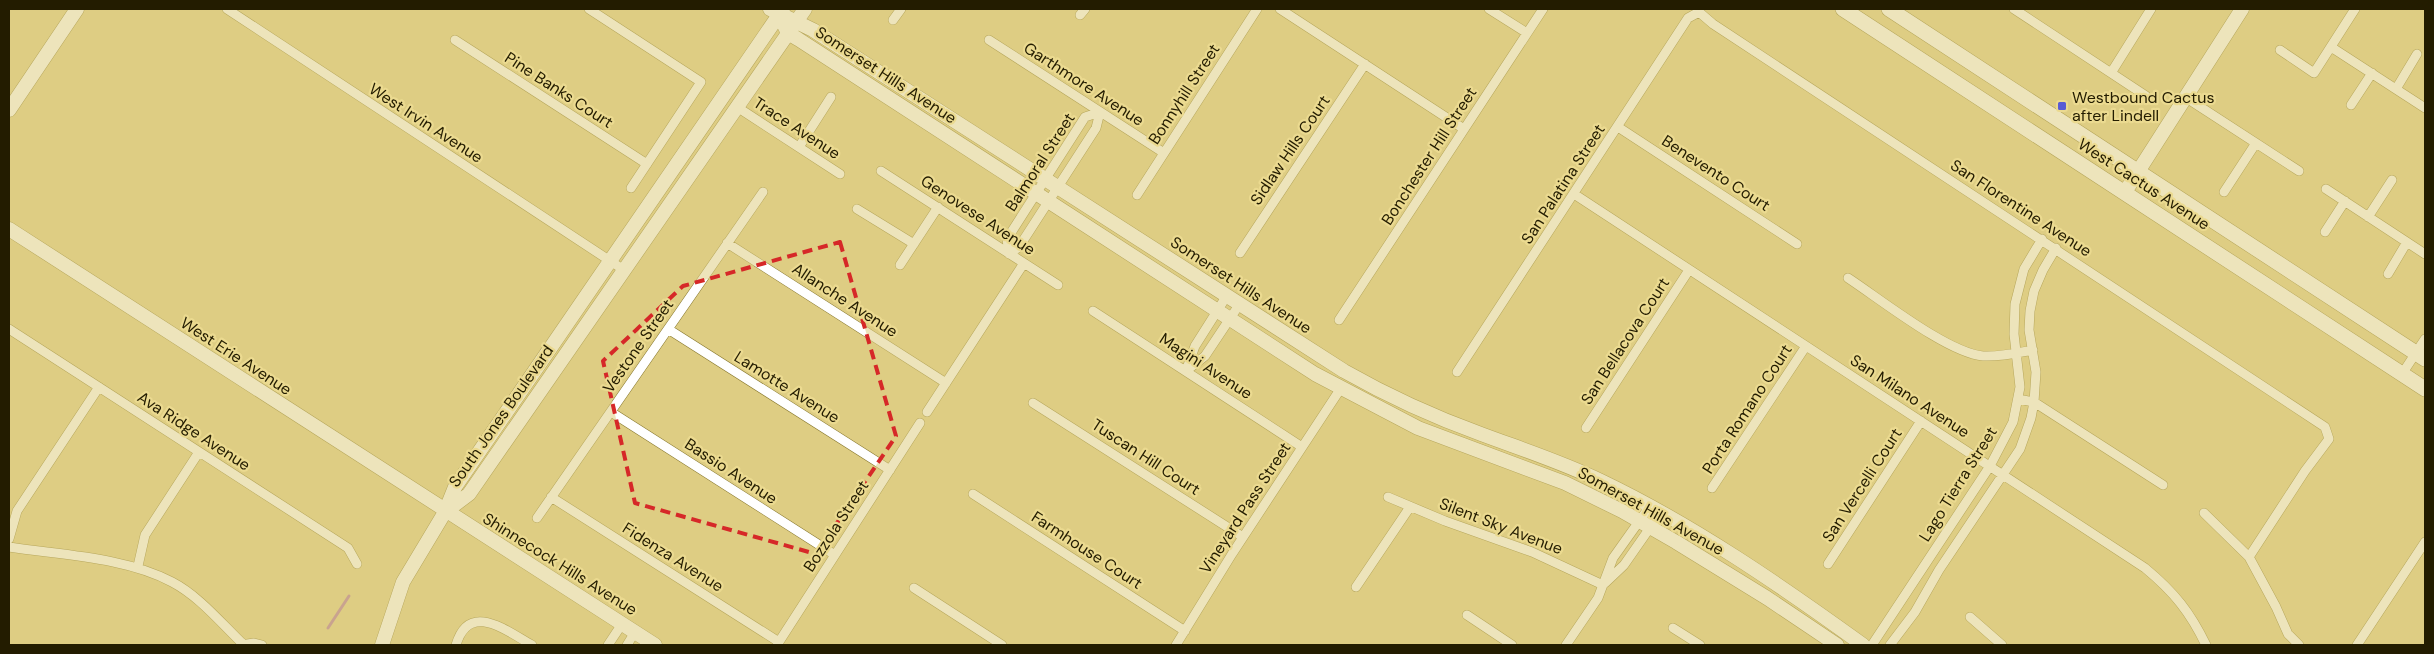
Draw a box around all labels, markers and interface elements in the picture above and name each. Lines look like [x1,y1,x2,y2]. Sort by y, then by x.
street label: Somerset Hills Avenue [812,22,960,128]
street label: Garthmore Avenue [1020,37,1148,131]
street label: Bonnyhill Street [1144,40,1224,148]
street label: Pine Banks Court [501,47,617,133]
street label: West Irvin Avenue [365,78,487,168]
street label: Bonchester Hill Street [1377,83,1481,229]
place label: Westbound Cactus after Lindell [2072,87,2214,126]
street label: Sidlaw Hills Court [1245,91,1335,209]
street label: Trace Avenue [750,92,844,164]
marker: Westbound Cactus after Lindell [2056,100,2068,112]
street label: Balmoral Street [1000,109,1080,215]
street label: San Palatina Street [1516,120,1610,248]
street label: Benevento Court [1658,130,1774,216]
street label: West Cactus Avenue [2074,133,2214,235]
street label: San Florentine Avenue [1947,155,2095,261]
street label: Genovese Avenue [917,170,1039,260]
street label: Somerset Hills Avenue [1167,232,1315,338]
street label: Allanche Avenue [788,258,902,342]
street label: San Bellacova Court [1576,273,1674,409]
street label: Vestone Street [598,295,678,397]
street label: West Erie Avenue [176,312,296,400]
street label: Magini Avenue [1156,328,1256,404]
street label: Porta Romano Court [1697,340,1797,478]
street label: South Jones Boulevard [444,341,558,491]
street label: Lamotte Avenue [730,346,844,428]
street label: San Milano Avenue [1846,350,1974,442]
street label: Ava Ridge Avenue [134,387,254,475]
street label: Tuscan Hill Court [1088,414,1204,500]
street label: Lago Tierra Street [1914,423,2002,545]
street label: San Vercelli Court [1817,424,1907,546]
street label: Bassio Avenue [681,433,781,509]
street label: Vineyard Pass Street [1195,438,1295,578]
street label: Somerset Hills Avenue [1574,462,1728,560]
street label: Bozzola Street [799,476,873,576]
street label: Silent Sky Avenue [1436,493,1566,559]
street label: Farmhouse Court [1027,506,1147,594]
street label: Shinnecock Hills Avenue [479,508,641,620]
street label: Fidenza Avenue [619,518,727,596]

